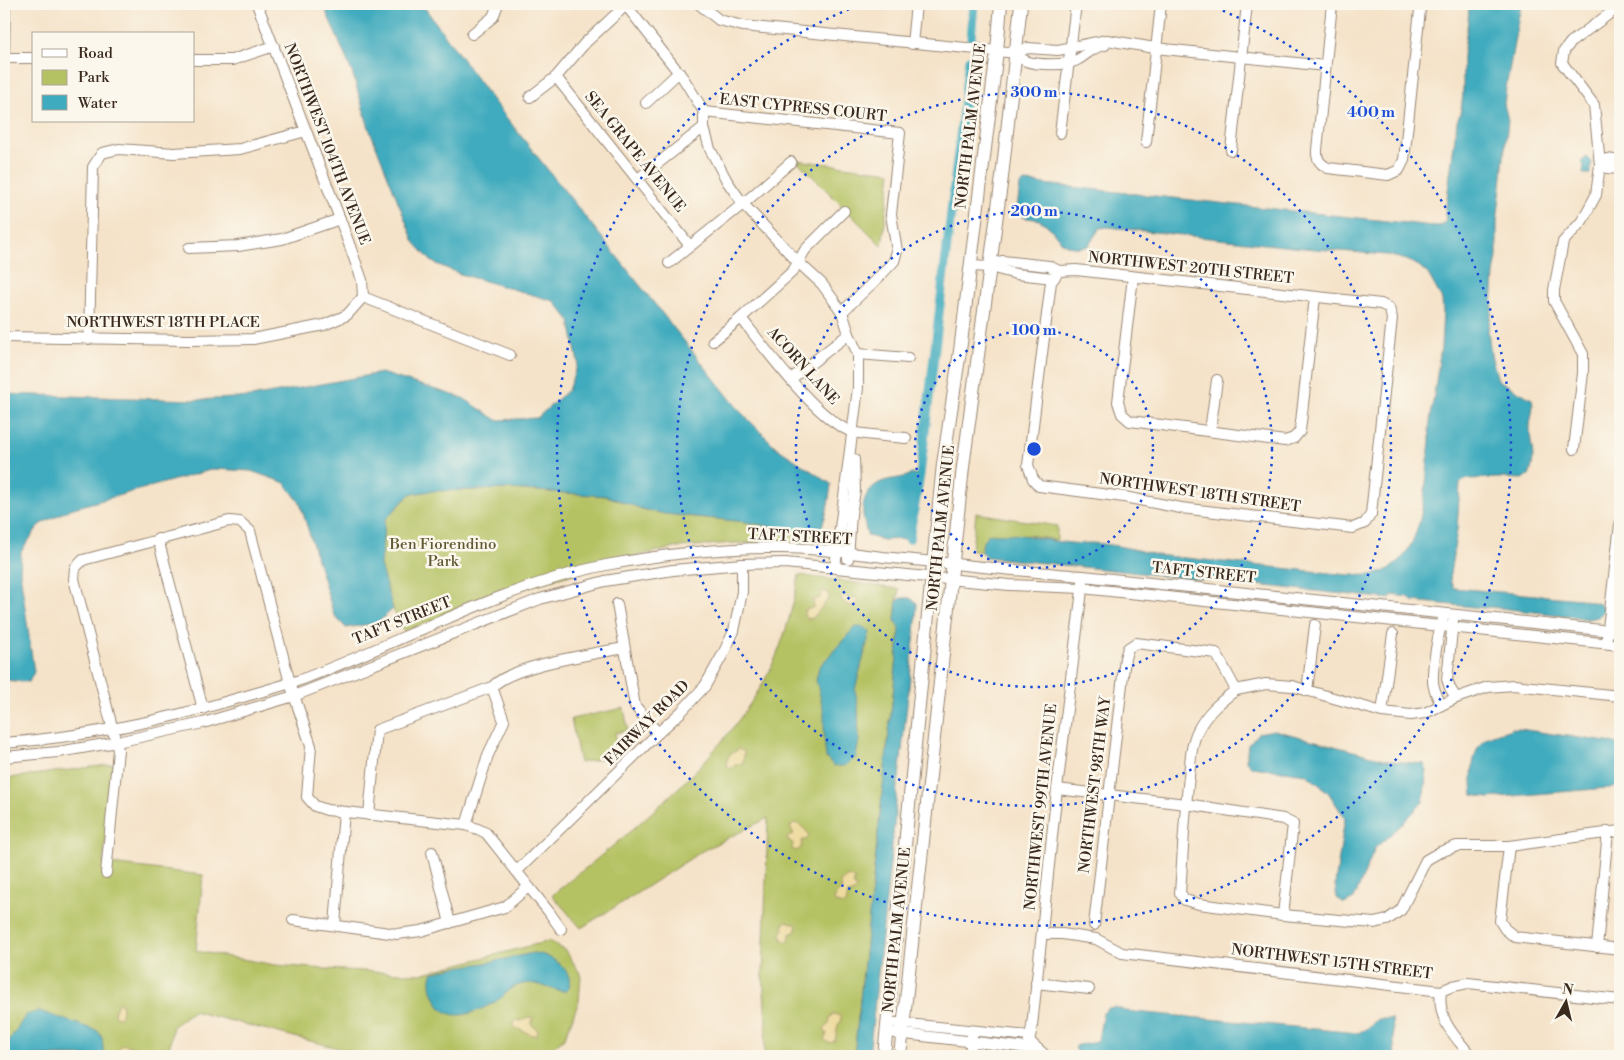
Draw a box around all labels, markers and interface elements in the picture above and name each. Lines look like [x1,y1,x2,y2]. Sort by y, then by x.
legend [32,32,195,122]
street label: NORTHWEST 104TH AVENUE [280,40,374,248]
street label: NORTH PALM AVENUE [951,42,991,210]
text: Road [78,44,113,63]
text: Park [78,68,110,87]
text: 300 m [1011,83,1058,102]
street label: SEA GRAPE AVENUE [580,88,690,216]
street label: EAST CYPRESS COURT [718,90,888,126]
text: Water [77,94,118,113]
text: 400 m [1347,103,1395,122]
text: 200 m [1010,202,1058,221]
street label: NORTHWEST 20TH STREET [1087,248,1295,288]
street label: NORTHWEST 18TH PLACE [66,313,260,332]
text: 100 m [1012,321,1057,340]
street label: ACORN LANE [762,322,843,409]
centre of rings [1025,440,1043,458]
street label: NORTH PALM AVENUE [923,444,959,612]
street label: NORTHWEST 18TH STREET [1098,469,1302,517]
street label: TAFT STREET [747,525,853,549]
park label: Ben Fiorendino Park [389,535,496,571]
street label: TAFT STREET [1151,558,1257,588]
street label: TAFT STREET [350,592,454,649]
street label: FAIRWAY ROAD [600,676,694,770]
street label: NORTHWEST 98TH WAY [1075,694,1115,874]
street label: NORTHWEST 99TH AVENUE [1021,703,1061,911]
street label: NORTH PALM AVENUE [879,846,915,1014]
street label: NORTHWEST 15TH STREET [1230,940,1434,984]
north arrow [1542,978,1592,1028]
text: N [1561,980,1574,1000]

